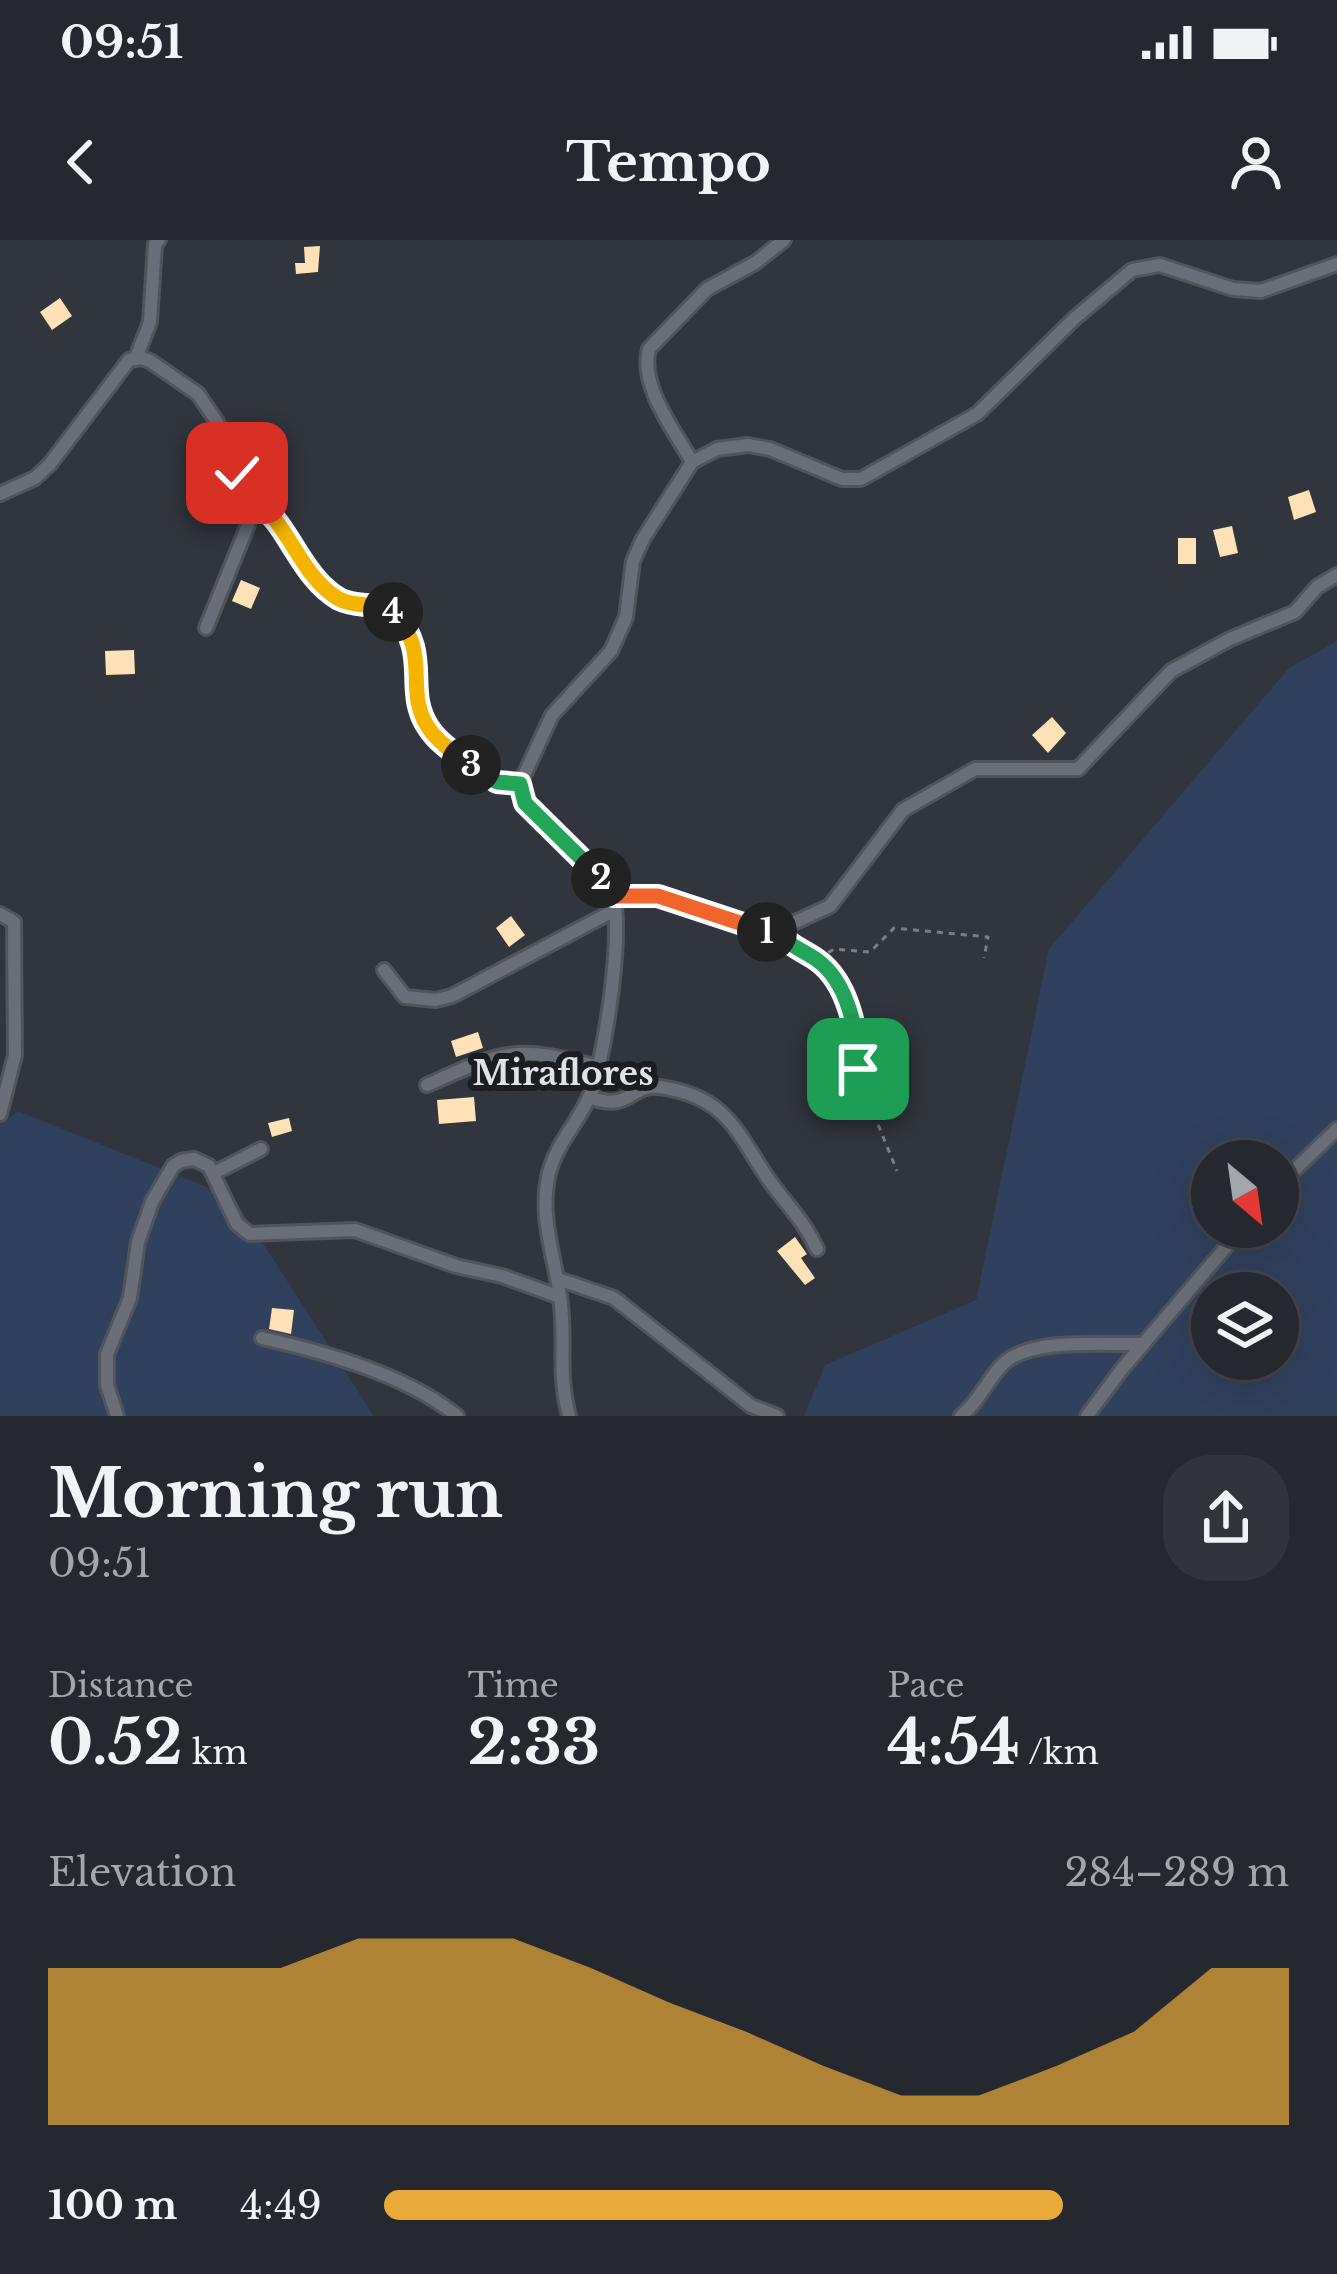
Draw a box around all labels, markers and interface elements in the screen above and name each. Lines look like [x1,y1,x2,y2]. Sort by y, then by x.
text: 09:51 [60,14,183,70]
icon: back [48,129,114,195]
text: Tempo [566,129,771,196]
icon: person [1223,129,1289,195]
pin [186,422,288,524]
icon: check [204,440,270,506]
pin: 4 [363,582,423,642]
text: 4 [382,591,404,632]
pin: 3 [441,735,501,795]
text: 3 [460,744,482,785]
pin: 2 [571,848,631,908]
text: 2 [590,857,612,898]
pin: 1 [737,902,797,962]
text: 1 [760,911,774,952]
pin [807,1018,909,1120]
icon: arrive [825,1036,891,1102]
district label: Miraflores [472,1053,654,1094]
north arrow [1191,1140,1299,1248]
map controls [1191,1140,1299,1380]
button: layers [1191,1272,1299,1380]
text: Morning run [48,1453,503,1535]
button: share [1163,1455,1289,1581]
text: 09:51 [48,1539,152,1588]
text: Distance [48,1665,194,1706]
text: Time [468,1665,559,1706]
text: Pace [887,1665,964,1706]
text: 0.52 [48,1706,182,1780]
text: 2:33 [468,1706,600,1780]
text: 4:54 [887,1706,1020,1780]
text: km [182,1732,248,1773]
text: /km [1020,1732,1099,1773]
text: Elevation [48,1848,236,1897]
text: 284–289 m [1065,1848,1289,1897]
text: 100 m [48,2181,177,2230]
text: 4:49 [240,2181,322,2230]

